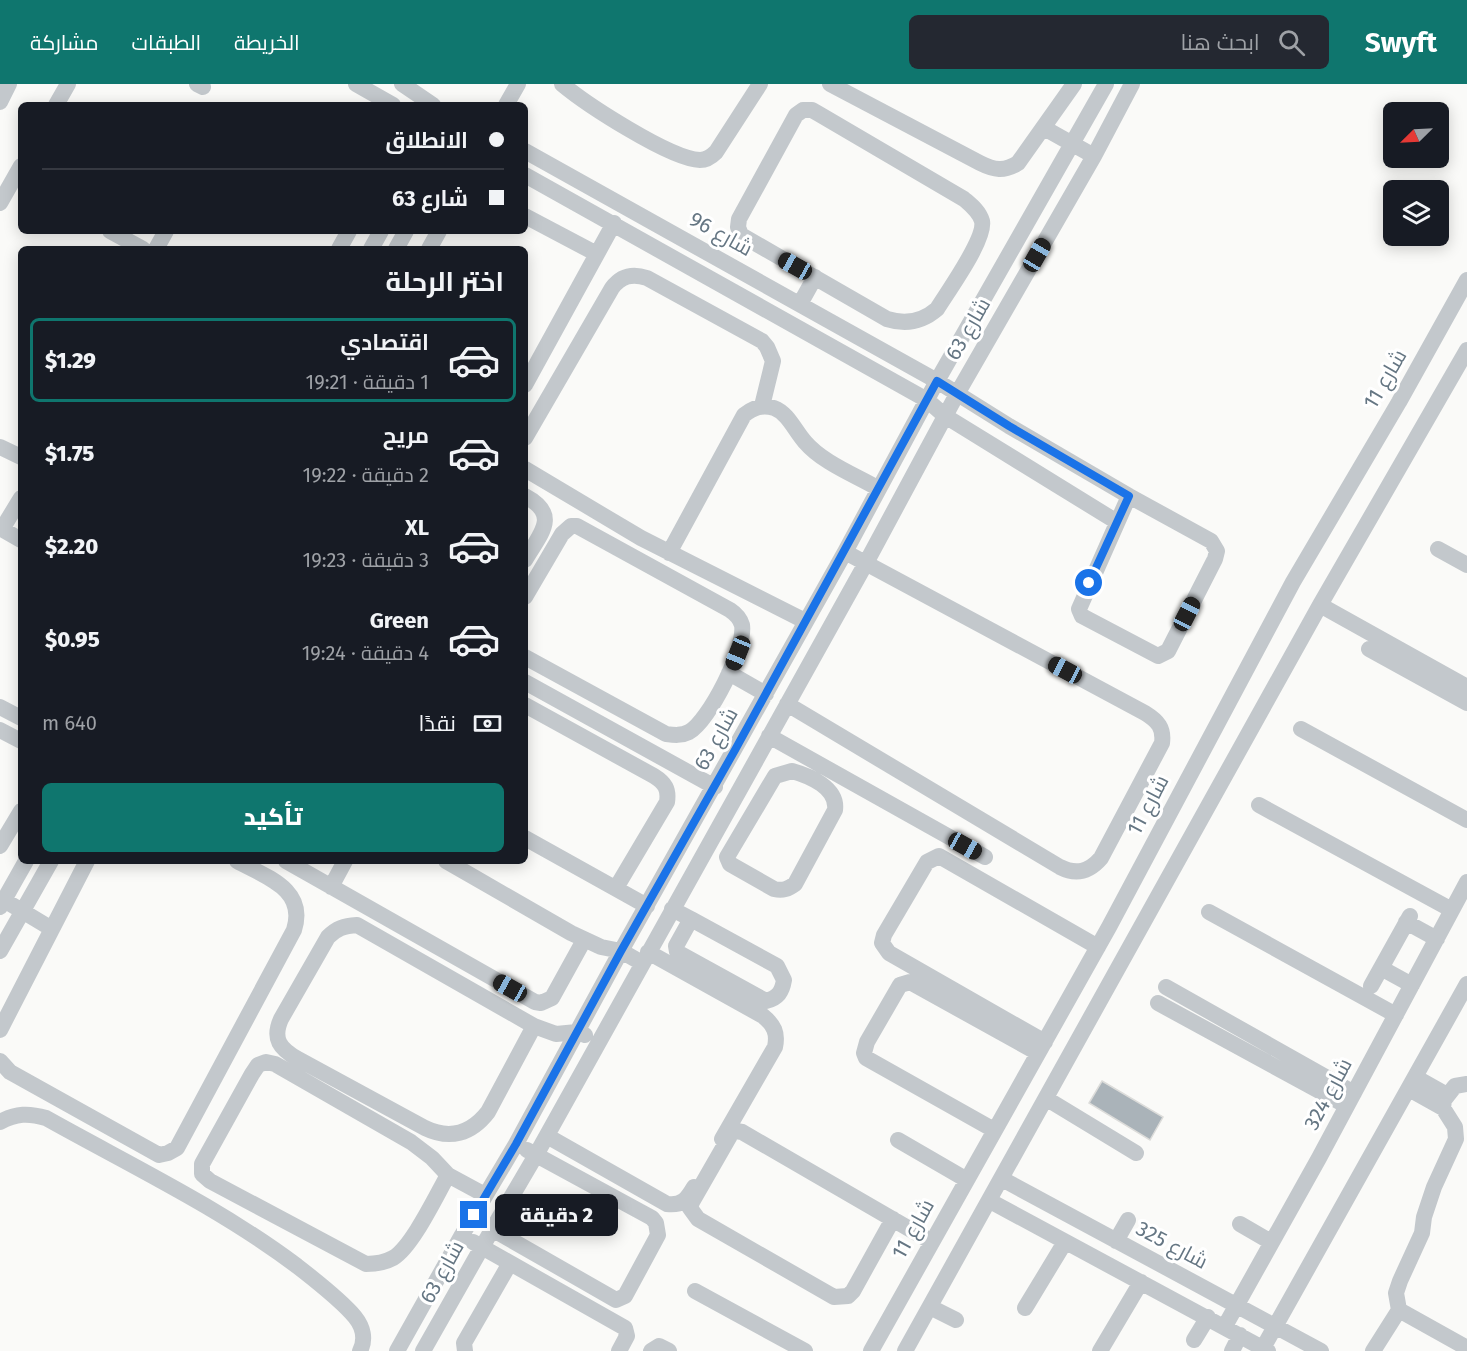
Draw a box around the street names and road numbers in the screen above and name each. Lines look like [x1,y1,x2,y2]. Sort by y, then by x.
street label: شارع 96 [684,206,757,263]
street label: شارع 63 [940,293,997,365]
street label: شارع 11 [1358,345,1413,414]
street label: شارع 63 [688,703,745,775]
street label: شارع 11 [1121,771,1175,840]
street label: شارع 324 [1298,1054,1359,1135]
street label: شارع 11 [886,1195,941,1264]
street label: شارع 325 [1131,1215,1212,1276]
street label: شارع 63 [414,1236,471,1308]

